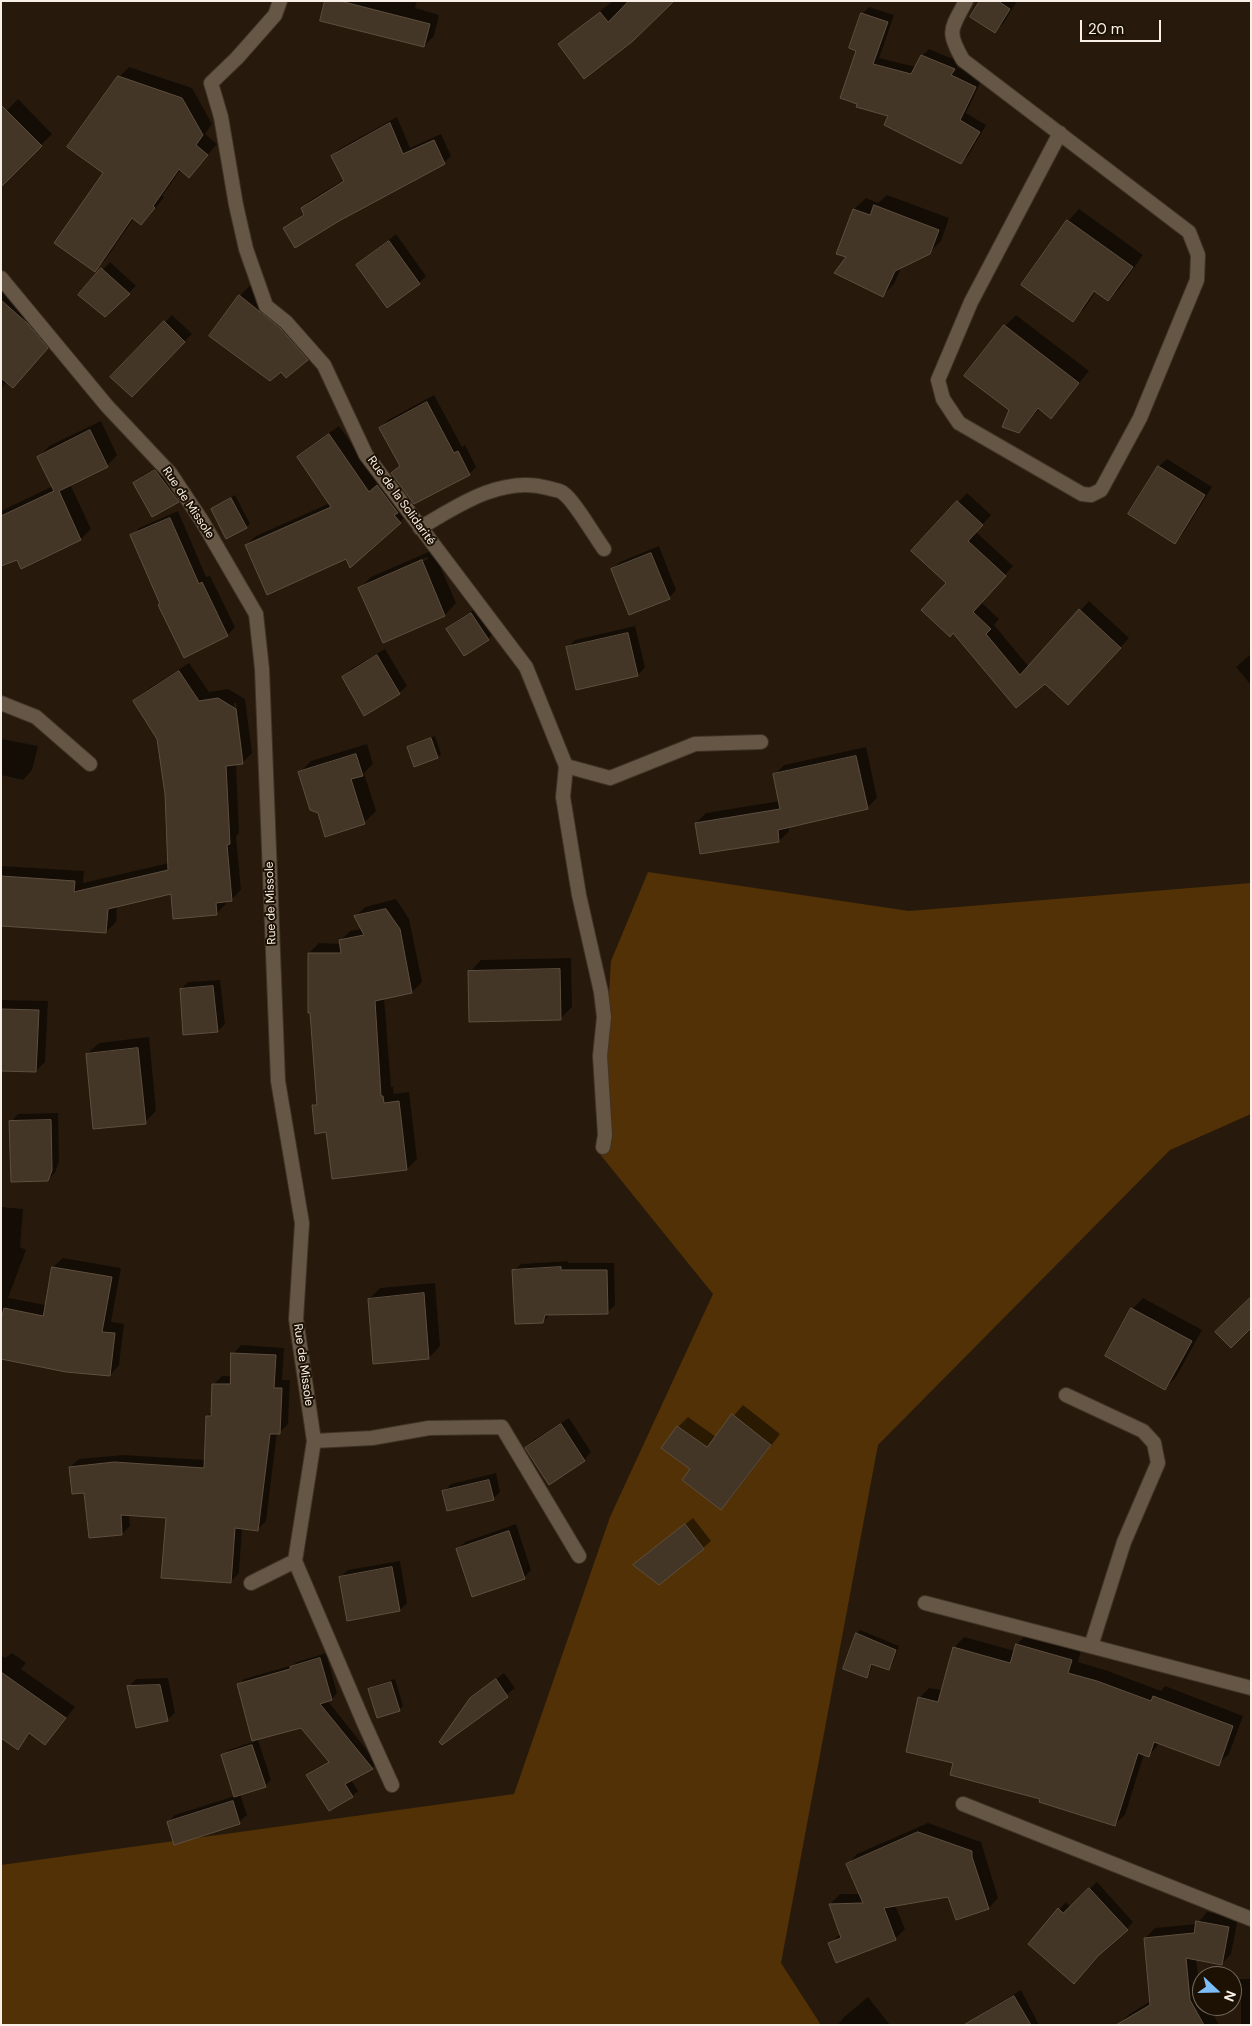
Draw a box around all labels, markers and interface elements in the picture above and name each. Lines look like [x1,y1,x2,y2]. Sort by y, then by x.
scale bar [1082,10,1163,42]
text: 20 m [1088,19,1124,39]
street label: Rue de la Solidarité [364,454,438,548]
street label: Rue de Missole [159,464,217,542]
street label: Rue de Missole [262,861,280,945]
street label: Rue de Missole [290,1323,316,1407]
north arrow [1192,1966,1242,2016]
text: N [1220,1988,1240,2004]

